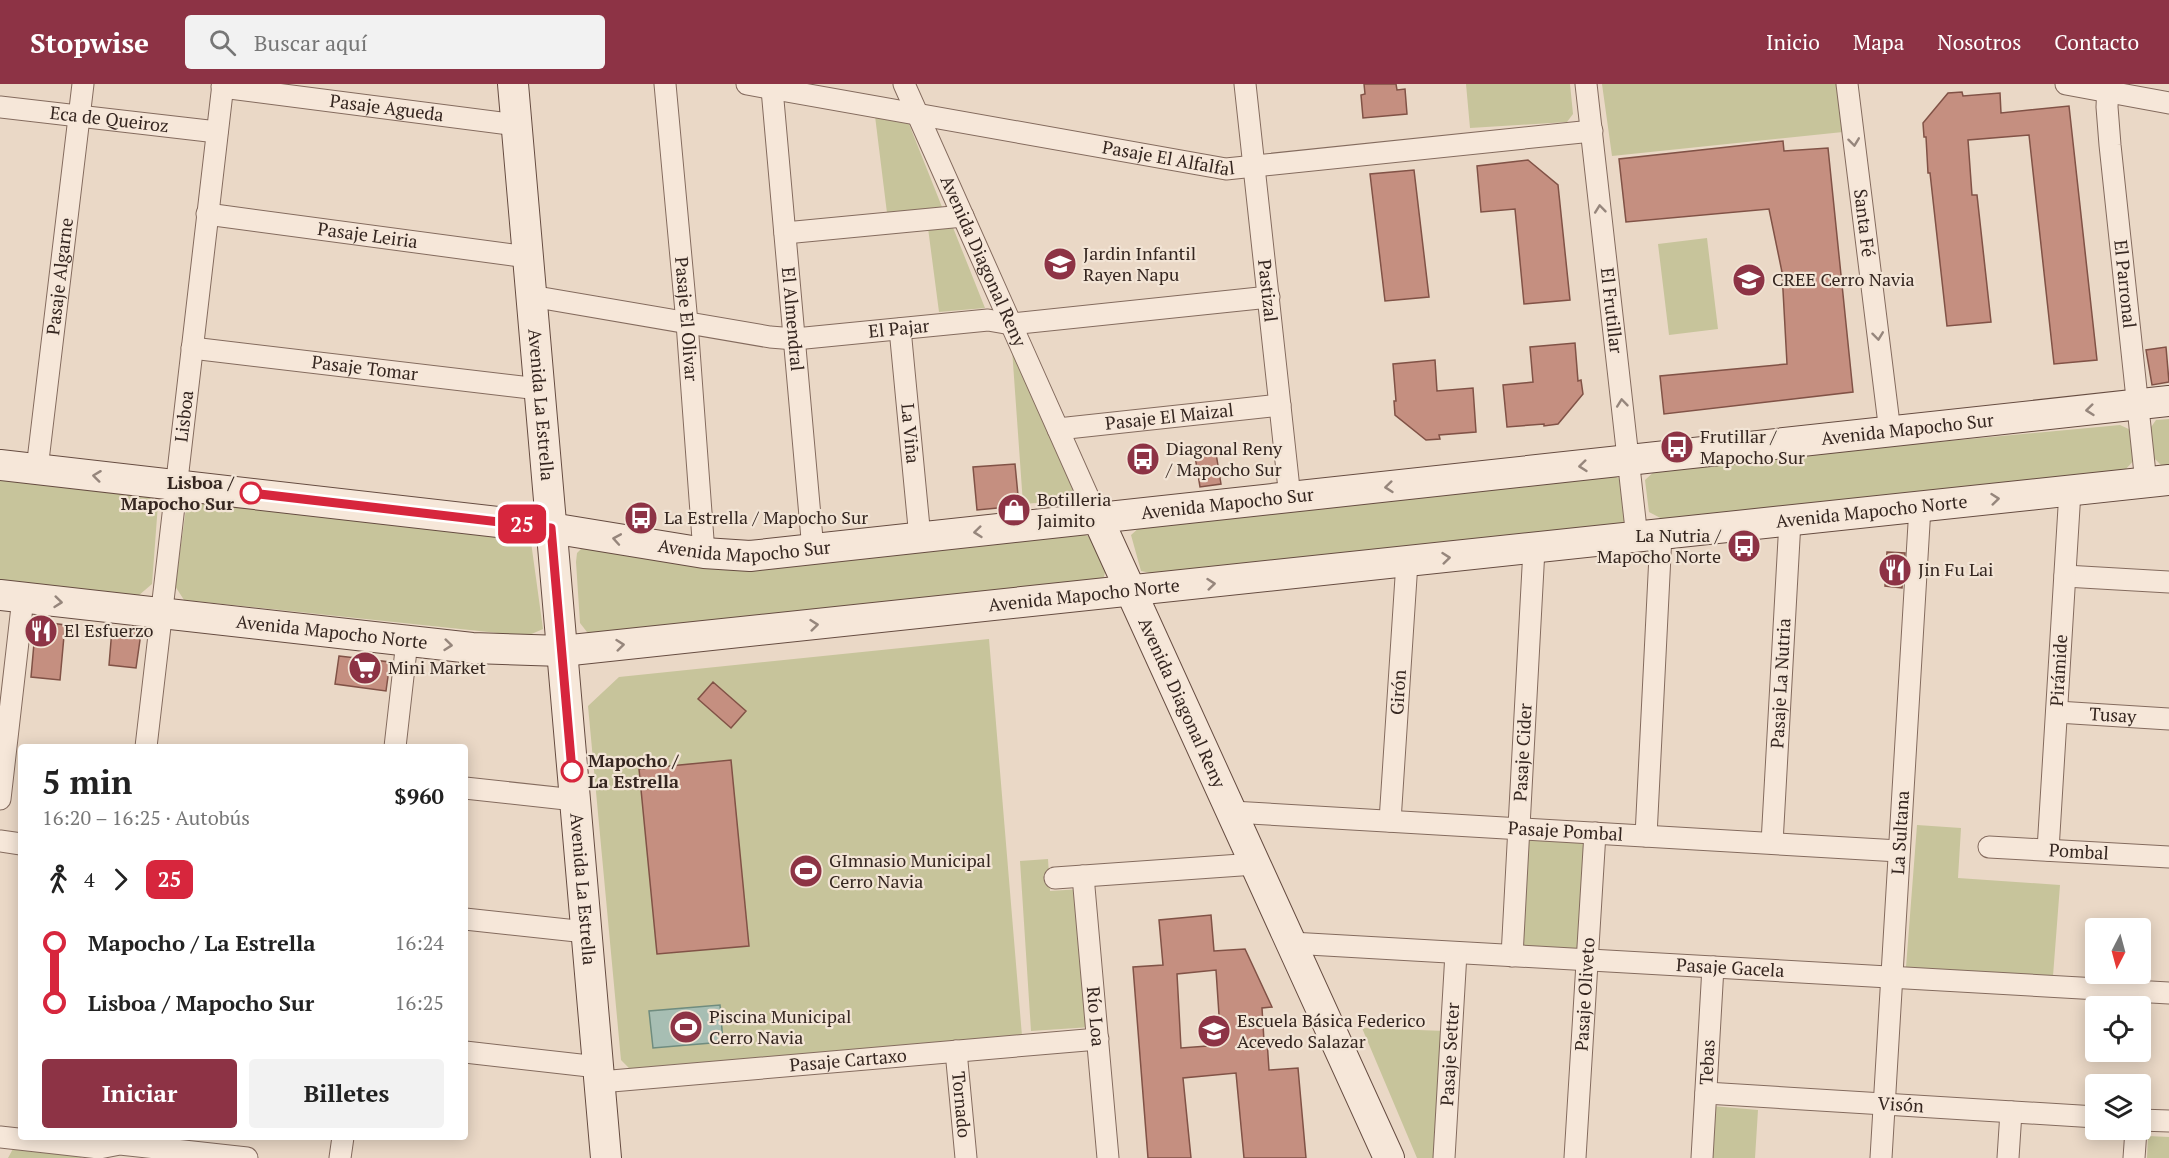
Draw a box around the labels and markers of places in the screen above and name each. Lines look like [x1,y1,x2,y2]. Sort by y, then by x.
place label: Jardin Infantil Rayen Napu [1083,241,1196,286]
school or university icon: Jardin Infantil Rayen Napu [1042,246,1078,282]
school or university icon: CREE Cerro Navia [1731,262,1767,298]
place label: CREE Cerro Navia [1772,267,1915,291]
place label: Frutillar / Mapocho Sur [1700,424,1805,469]
bus stop icon: Frutillar / Mapocho Sur [1659,429,1695,465]
place label: Diagonal Reny / Mapocho Sur [1165,436,1283,481]
bus stop icon: Diagonal Reny / Mapocho Sur [1125,441,1161,477]
place label: Lisboa / Mapocho Sur [121,470,235,515]
marker: Lisboa / Mapocho Sur [240,482,262,504]
place label: Botilleria Jaimito [1037,487,1111,532]
shop icon: Botilleria Jaimito [996,492,1032,528]
bus stop icon: La Estrella / Mapocho Sur [623,500,659,536]
place label: La Estrella / Mapocho Sur [664,505,868,529]
place label: La Nutria / Mapocho Norte [1597,523,1722,568]
bus stop icon: La Nutria / Mapocho Norte [1726,528,1762,564]
restaurant icon: Jin Fu Lai [1877,552,1913,588]
place label: Jin Fu Lai [1918,557,1994,581]
restaurant icon: El Esfuerzo [23,613,59,649]
place label: El Esfuerzo [64,618,154,642]
supermarket icon: Mini Market [347,650,383,686]
place label: Mini Market [388,655,486,679]
place label: Mapocho / La Estrella [588,748,679,793]
marker: Mapocho / La Estrella [561,760,583,782]
place label: GImnasio Municipal Cerro Navia [829,848,991,893]
sports icon: GImnasio Municipal Cerro Navia [788,853,824,889]
place label: Piscina Municipal Cerro Navia [709,1004,851,1049]
place label: Escuela Básica Federico Acevedo Salazar [1237,1008,1425,1053]
sports icon: Piscina Municipal Cerro Navia [668,1009,704,1045]
school or university icon: Escuela Básica Federico Acevedo Salazar [1196,1013,1232,1049]

